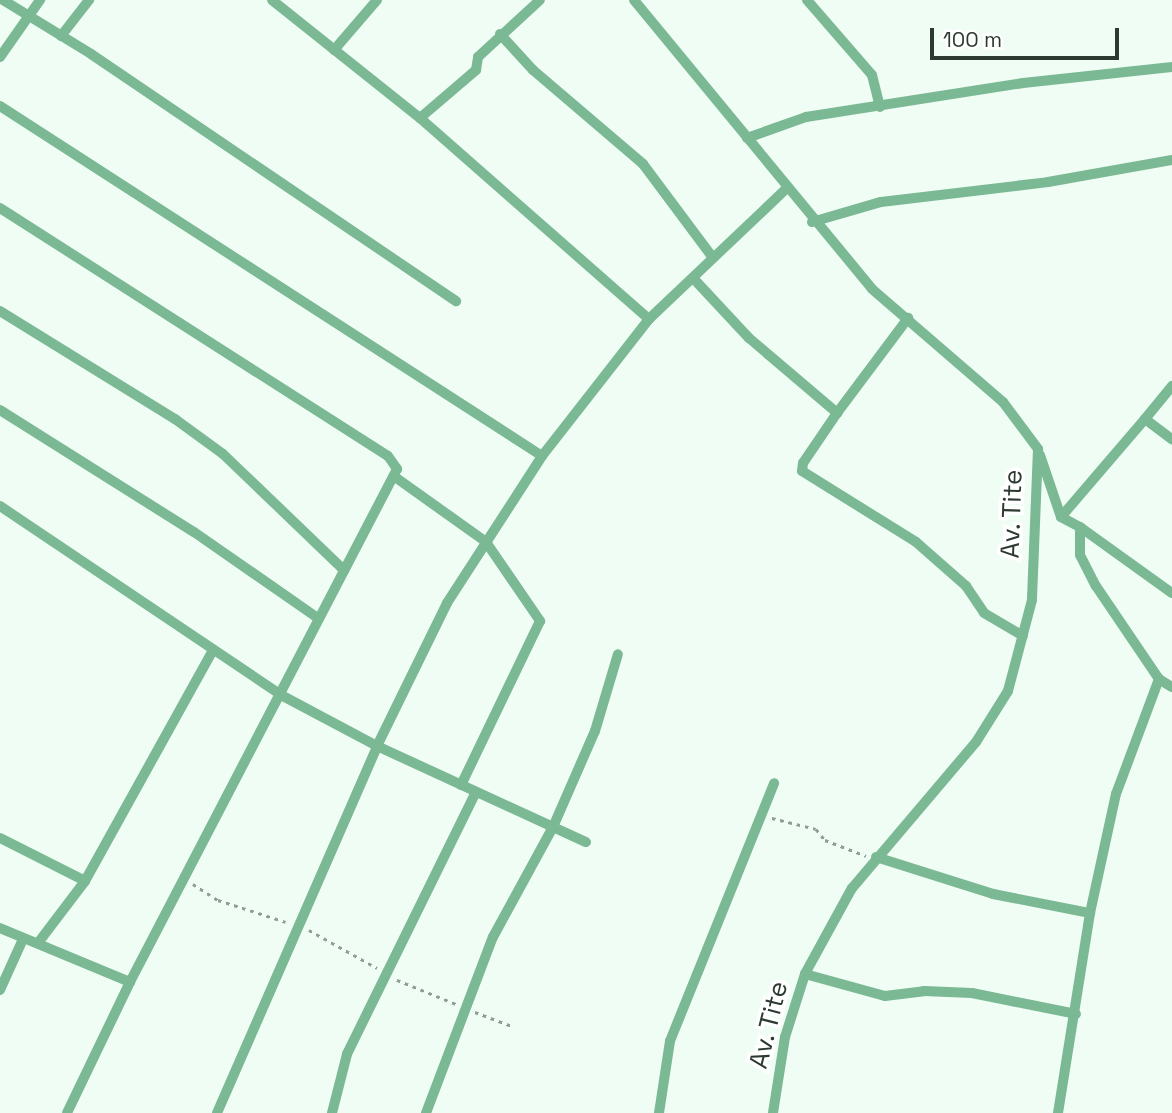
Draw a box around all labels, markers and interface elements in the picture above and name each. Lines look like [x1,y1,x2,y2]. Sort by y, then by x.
scale bar [934,14,1123,58]
text: 100 m [943,26,1002,53]
street label: Av. Tite [995,468,1029,560]
street label: Av. Tite [743,977,795,1073]

